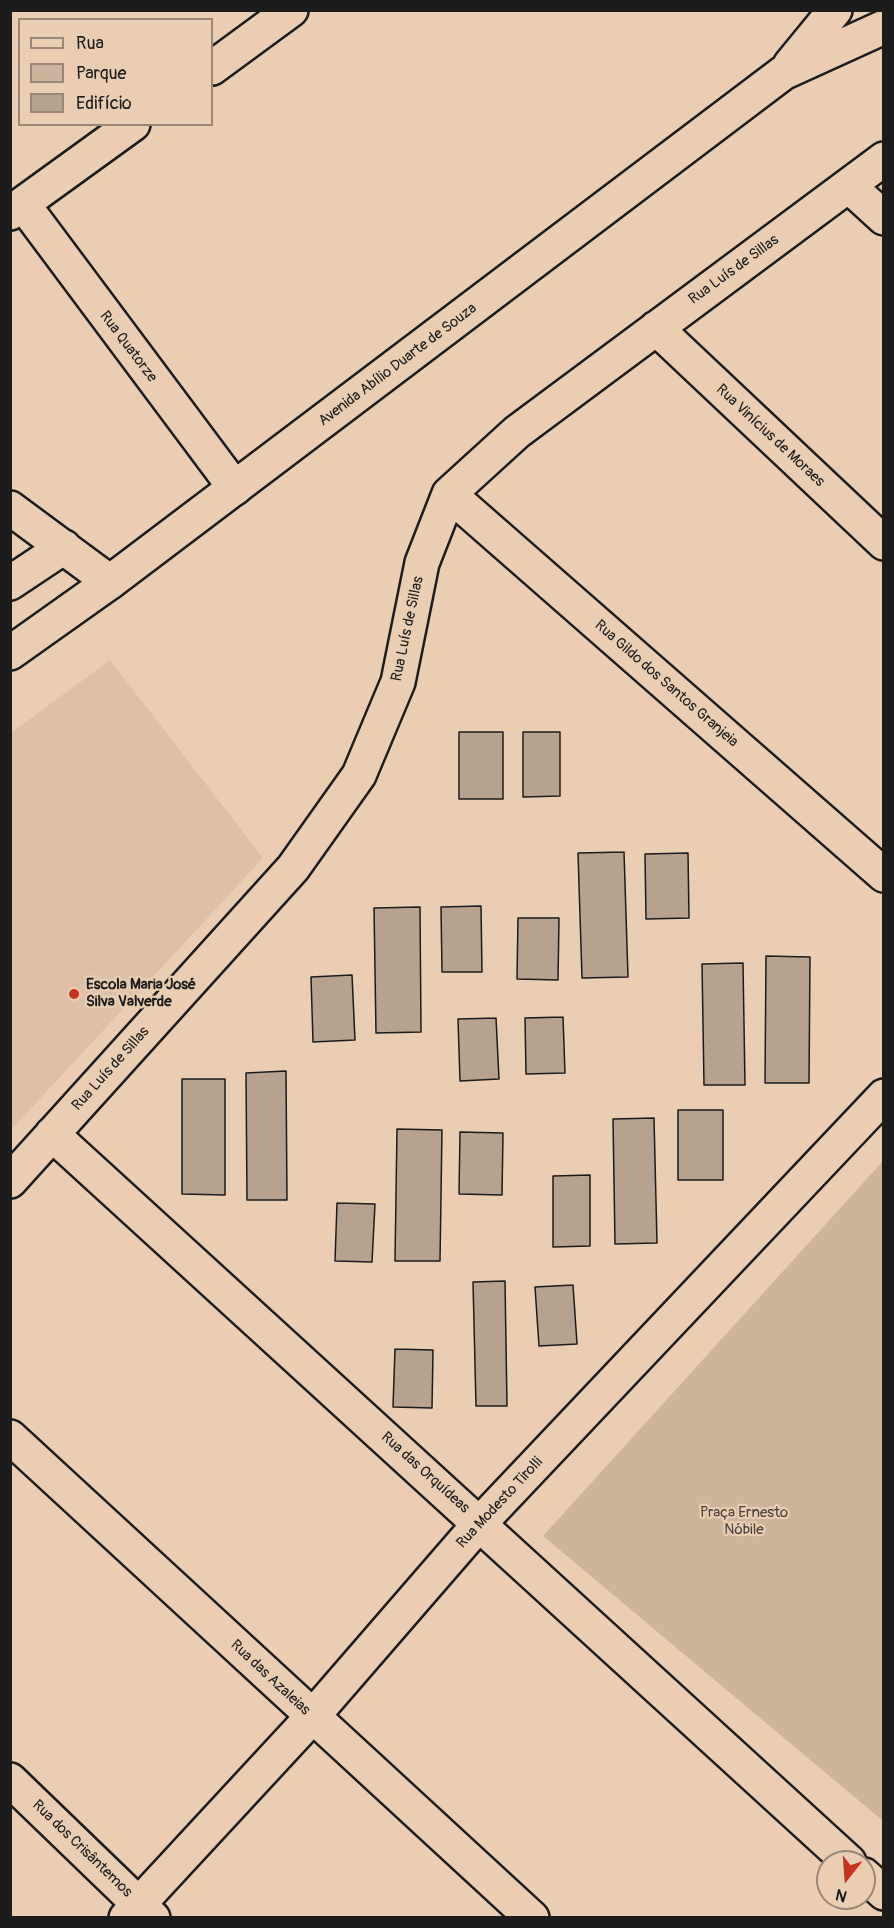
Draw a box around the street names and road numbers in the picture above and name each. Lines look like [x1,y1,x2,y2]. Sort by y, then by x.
street label: Rua Luís de Sillas [685,231,783,309]
street label: Avenida Abílio Duarte de Souza [315,300,481,430]
street label: Rua Quatorze [95,308,161,386]
street label: Rua Vinícius de Moraes [712,381,828,491]
street label: Rua Luís de Sillas [388,575,428,683]
street label: Rua Gildo dos Santos Granjeia [590,617,742,751]
street label: Rua Luís de Sillas [69,1023,153,1115]
street label: Rua das Orquídeas [377,1429,473,1517]
street label: Rua Modesto Tirolli [453,1454,547,1552]
street label: Rua das Azaleias [226,1636,314,1720]
street label: Rua dos Crisântemos [28,1797,136,1901]

